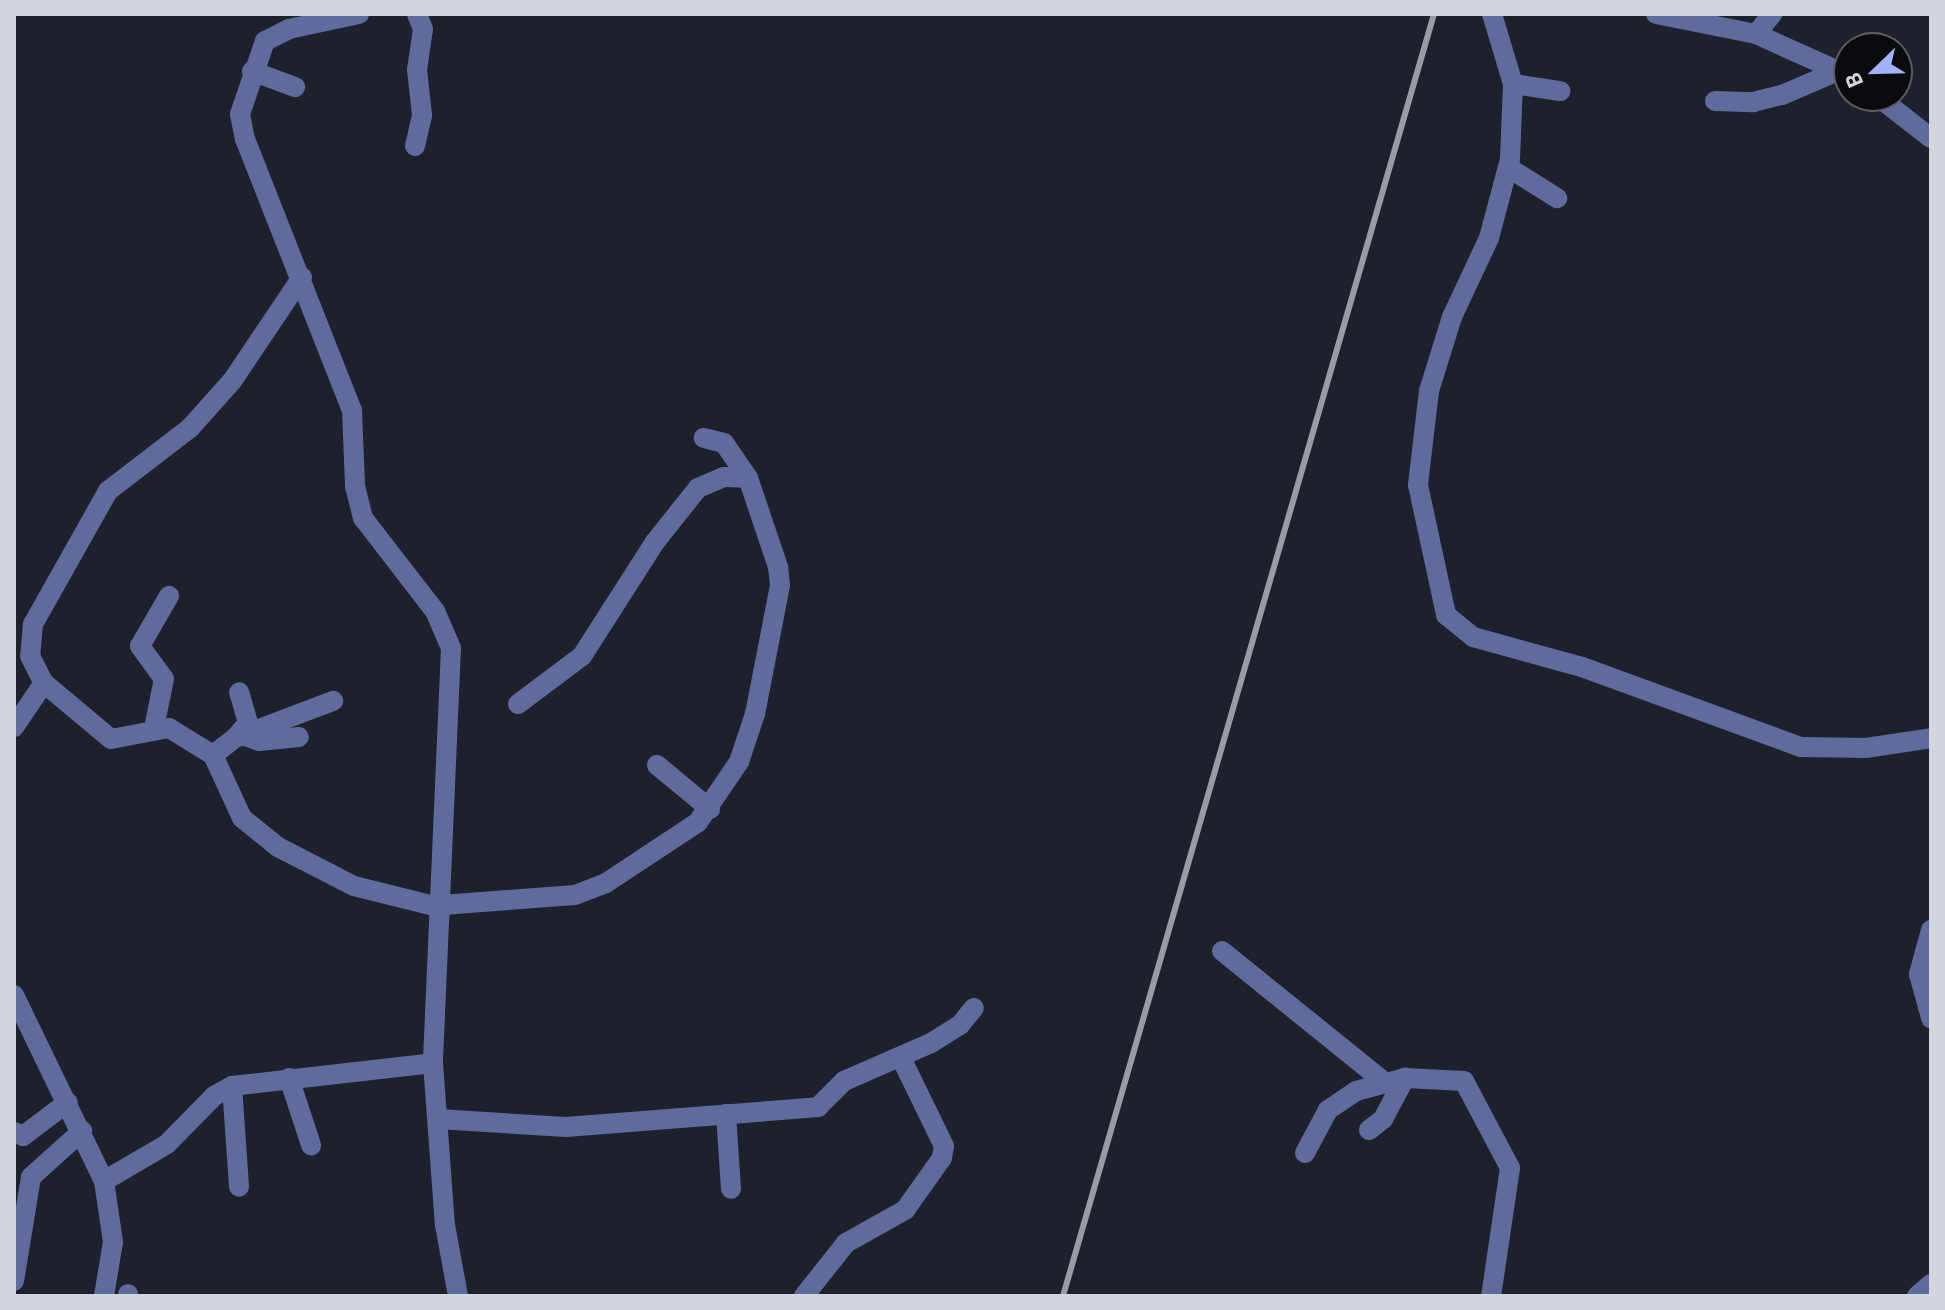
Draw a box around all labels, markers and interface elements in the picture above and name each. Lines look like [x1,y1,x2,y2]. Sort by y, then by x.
north arrow [1833,32,1913,112]
text: B [1838,69,1867,92]

